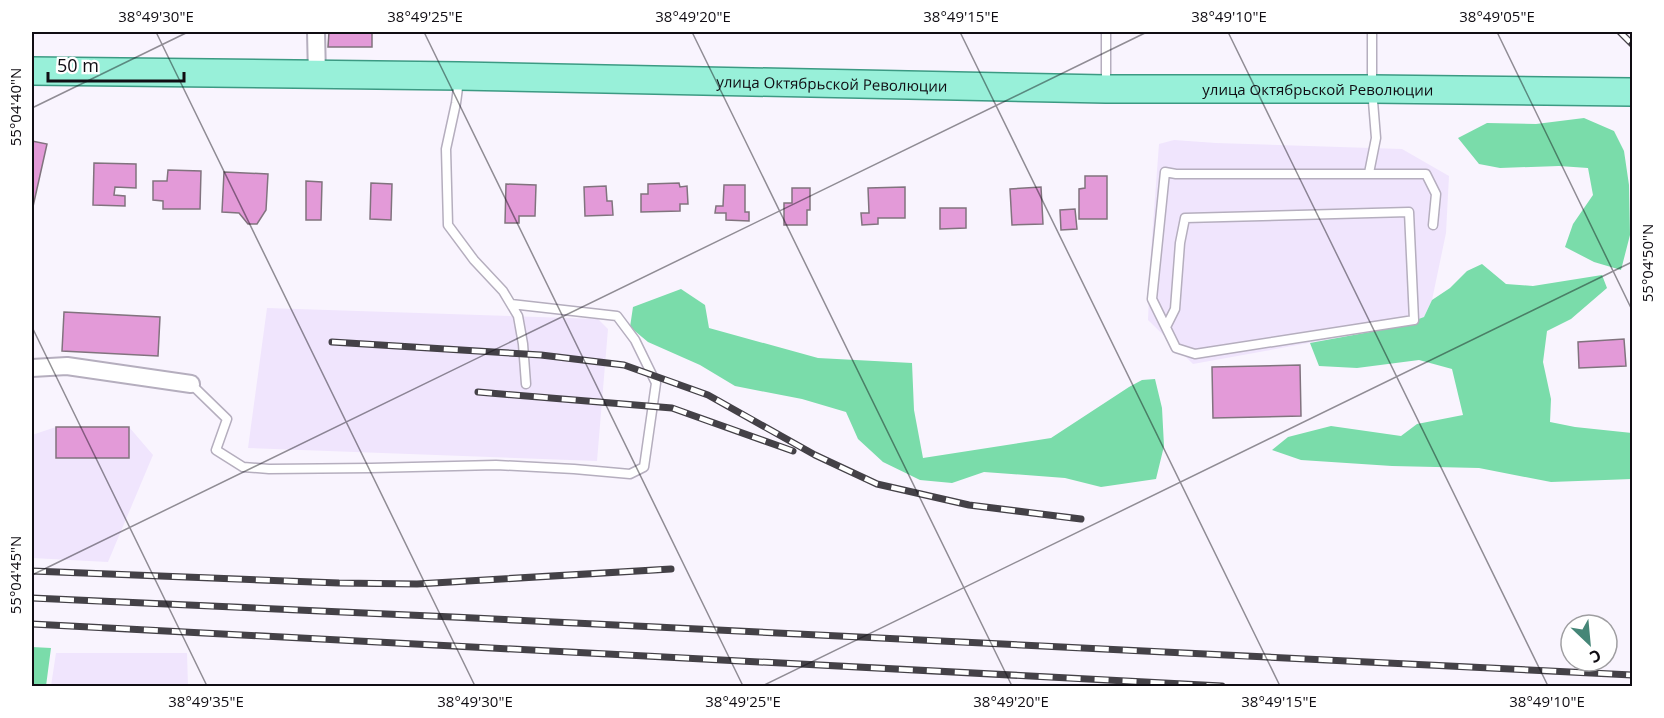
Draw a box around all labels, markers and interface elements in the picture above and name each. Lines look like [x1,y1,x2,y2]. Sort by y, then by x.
text: 38°49'30"E [118,6,194,26]
text: 38°49'25"E [387,6,463,26]
text: 38°49'20"E [655,6,731,26]
text: 38°49'15"E [923,6,999,26]
text: 38°49'10"E [1191,6,1267,26]
text: 38°49'05"E [1459,6,1535,26]
scale bar [48,45,184,83]
text: 50 m [57,53,99,77]
text: 55°04'40"N [5,68,25,146]
street label: улица Октябрьской Революции [716,71,948,96]
street label: улица Октябрьской Революции [1202,79,1434,100]
text: 55°04'50"N [1637,224,1657,302]
text: 55°04'45"N [5,536,25,614]
north arrow [1559,613,1619,673]
text: С [1586,644,1605,669]
text: 38°49'35"E [168,691,244,711]
text: 38°49'30"E [437,691,513,711]
text: 38°49'25"E [705,691,781,711]
text: 38°49'20"E [973,691,1049,711]
text: 38°49'15"E [1241,691,1317,711]
text: 38°49'10"E [1509,691,1585,711]

